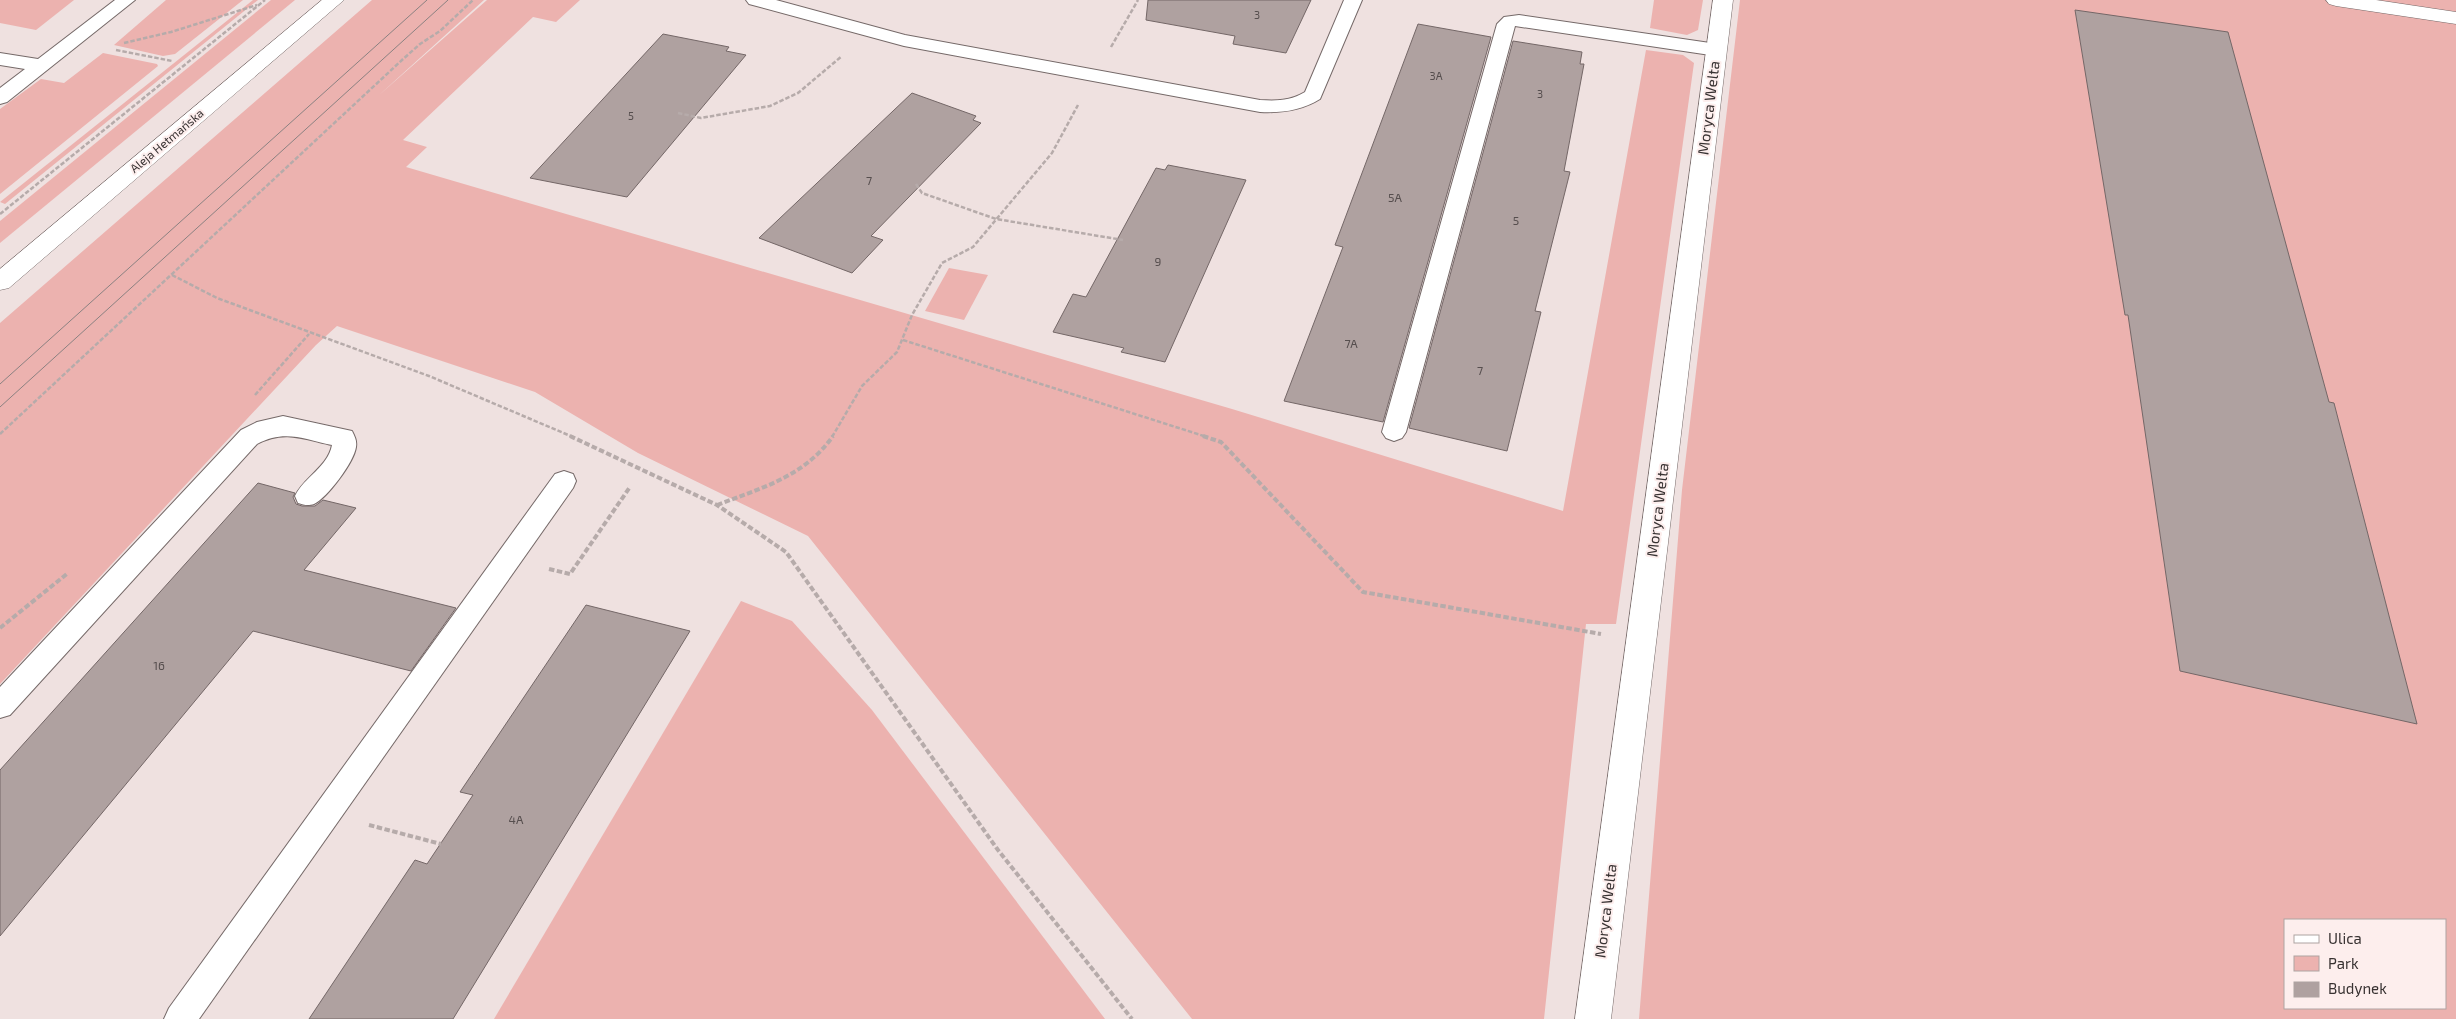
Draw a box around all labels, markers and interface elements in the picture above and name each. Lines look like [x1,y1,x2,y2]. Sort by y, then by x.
house number: 3 [1254,8,1260,21]
street label: Moryca Welta [1693,60,1723,156]
house number: 3A [1430,69,1443,82]
house number: 3 [1537,87,1543,100]
street label: Aleja Hetmańska [127,105,207,176]
house number: 5 [628,109,634,122]
house number: 7 [866,173,872,187]
house number: 5A [1388,190,1402,204]
house number: 5 [1513,213,1519,227]
house number: 9 [1155,254,1162,268]
house number: 7A [1344,336,1358,350]
house number: 7 [1477,363,1483,377]
street label: Moryca Welta [1642,462,1672,558]
house number: 16 [153,658,165,672]
house number: 4A [509,812,524,826]
street label: Moryca Welta [1590,863,1620,959]
legend [2284,919,2446,1009]
text: Ulica [2328,929,2362,947]
text: Park [2328,954,2359,972]
text: Budynek [2328,979,2387,997]

